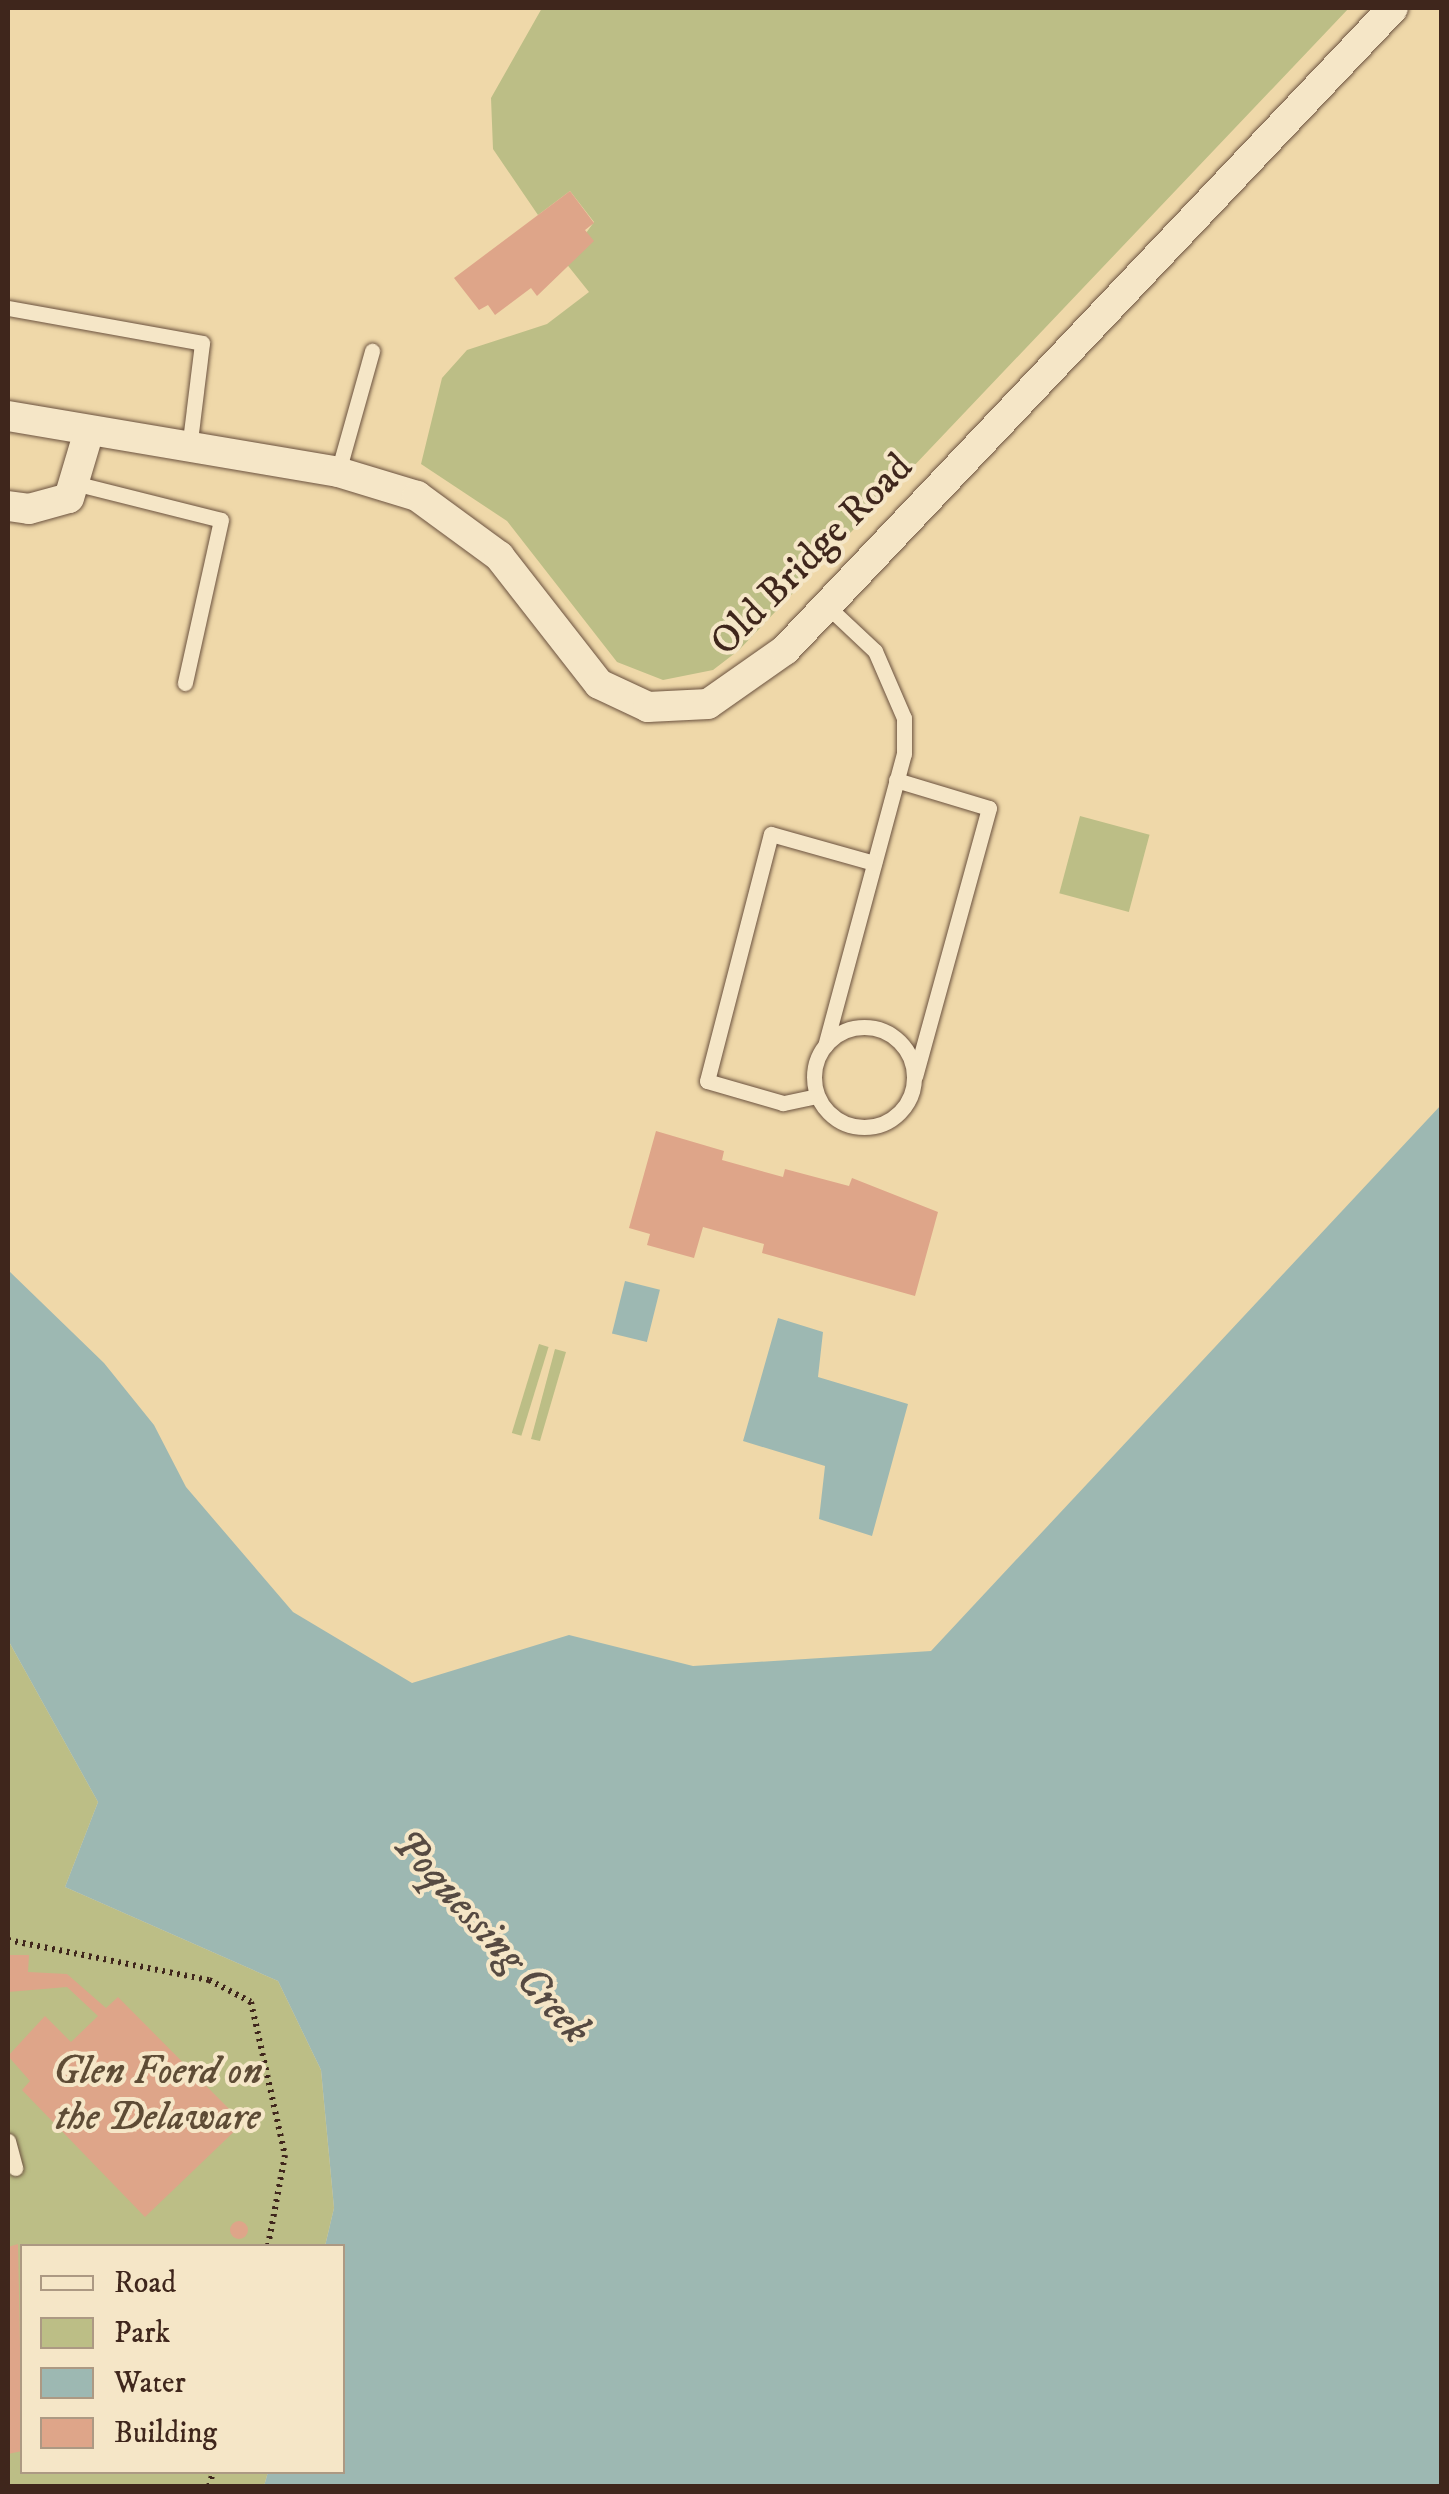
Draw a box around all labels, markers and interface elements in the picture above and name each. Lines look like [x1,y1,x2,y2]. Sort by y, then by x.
street label: Old Bridge Road [701,444,923,666]
water label: Poquessing Creek [381,1819,601,2055]
park label: Glen Foerd on the Delaware [53,2048,263,2142]
legend [20,2244,345,2474]
text: Road [114,2265,176,2302]
text: Park [114,2315,170,2352]
text: Water [114,2365,186,2402]
text: Building [114,2415,217,2452]

